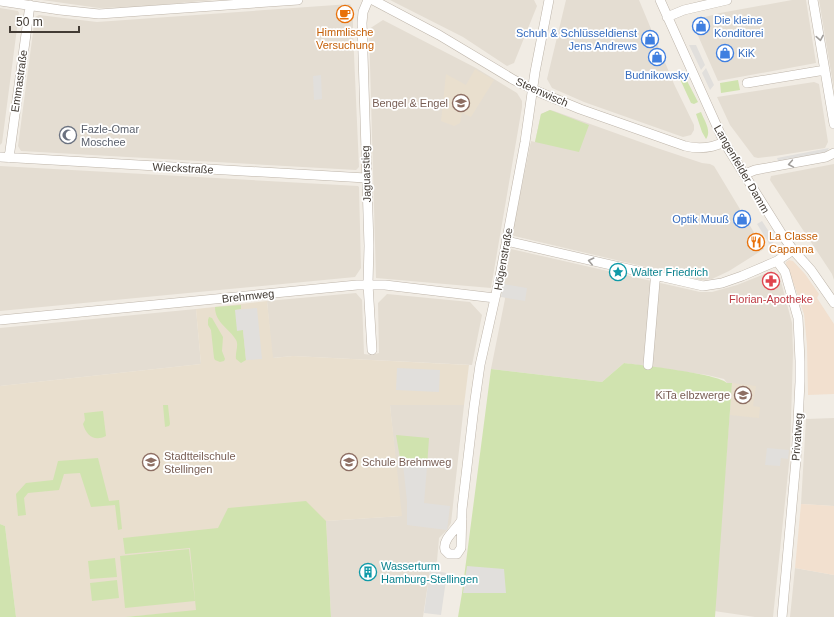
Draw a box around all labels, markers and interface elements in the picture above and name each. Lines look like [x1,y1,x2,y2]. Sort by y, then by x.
cafe icon: Himmlische Versuchung [335,4,355,24]
scale bar [10,8,79,34]
place label: Die kleine Konditorei [714,14,764,39]
text: 50 m [16,15,43,29]
shop icon: Die kleine Konditorei [691,16,711,36]
place label: Himmlische Versuchung [316,26,374,51]
place label: Schuh & Schlüsseldienst Jens Andrews [516,27,637,52]
shop icon: Schuh & Schlüsseldienst Jens Andrews [640,29,660,49]
one-way arrow [815,35,824,42]
shop icon: KiK [715,43,735,63]
shop icon: Budnikowsky [647,47,667,67]
place label: KiK [738,47,756,59]
street label: Emmastraße [9,49,29,113]
place label: Budnikowsky [625,69,690,81]
street label: Steenwisch [514,75,570,109]
school or university icon: Bengel & Engel [451,93,471,113]
place label: Bengel & Engel [372,97,448,109]
place label: Fazle-Omar Moschee [81,123,139,148]
street label: Langenfelder Damm [712,123,772,215]
mosque icon: Fazle-Omar Moschee [58,125,78,145]
street label: Jaguarstieg [359,145,373,203]
one-way arrow [788,159,794,167]
street label: Wieckstraße [152,160,214,176]
shop icon: Optik Muuß [732,209,752,229]
place label: Optik Muuß [672,213,729,225]
street label: Högenstraße [492,227,514,291]
place label: La Classe Capanna [769,230,818,255]
restaurant icon: La Classe Capanna [746,232,766,252]
one-way arrow [588,257,594,265]
place icon: Walter Friedrich [608,262,628,282]
place label: Walter Friedrich [631,266,708,278]
pharmacy icon: Florian-Apotheke [761,271,781,291]
street label: Brehmweg [221,287,275,305]
place label: Florian-Apotheke [729,293,813,305]
school or university icon: KiTa elbzwerge [733,385,753,405]
place label: KiTa elbzwerge [655,389,730,401]
street label: Privatweg [789,412,805,462]
place label: Stadtteilschule Stellingen [164,450,236,475]
school or university icon: Stadtteilschule Stellingen [141,452,161,472]
school or university icon: Schule Brehmweg [339,452,359,472]
place label: Schule Brehmweg [362,456,451,468]
place label: Wasserturm Hamburg-Stellingen [381,560,478,585]
building icon: Wasserturm Hamburg-Stellingen [358,562,378,582]

